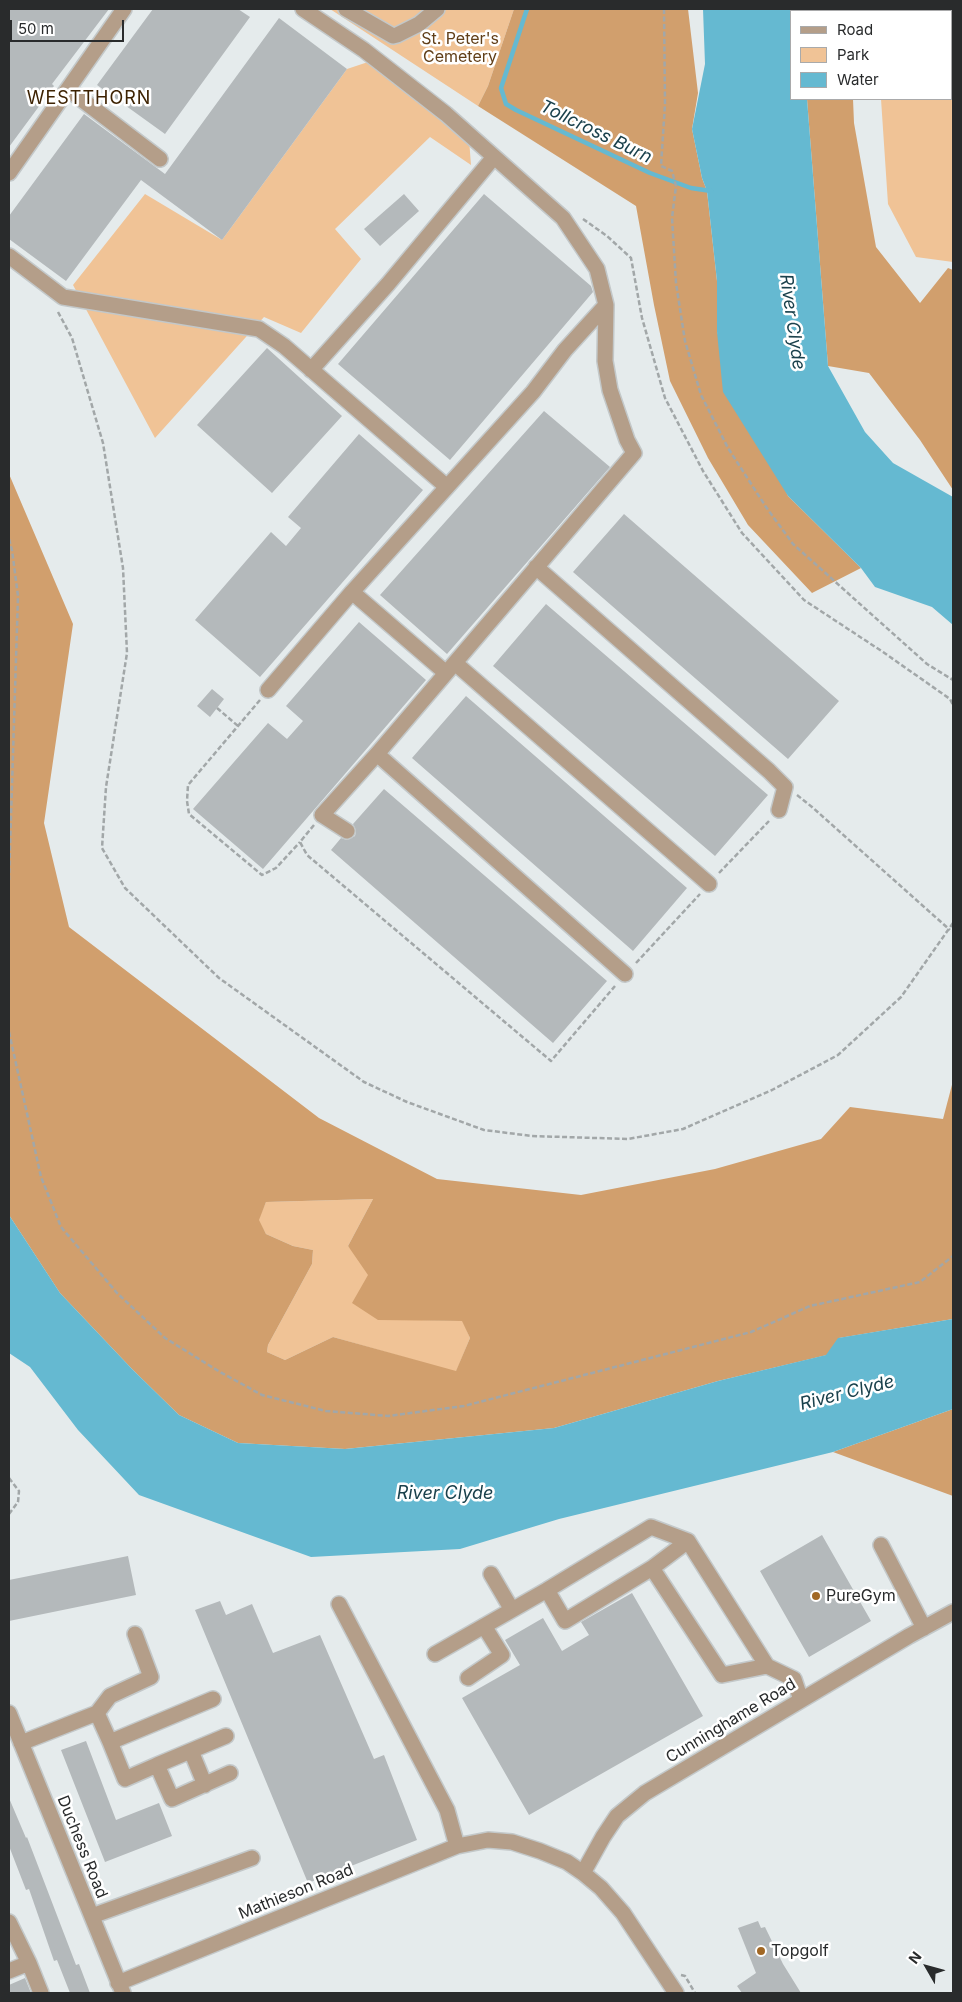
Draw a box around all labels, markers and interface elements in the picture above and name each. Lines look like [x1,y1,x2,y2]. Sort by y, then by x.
scale bar [12,10,126,42]
legend [790,10,952,100]
text: 50 m [18,19,54,38]
text: Road [837,20,873,39]
park label: St. Peter's Cemetery [421,29,499,67]
text: Park [837,45,869,64]
text: Water [837,70,879,89]
district label: WESTTHORN [26,88,152,110]
water label: Tollcross Burn [537,96,655,168]
water label: River Clyde [775,273,809,371]
water label: River Clyde [797,1371,897,1415]
water label: River Clyde [397,1483,493,1505]
place label: PureGym [826,1586,896,1606]
marker: PureGym [810,1590,822,1602]
street label: Cunninghame Road [663,1675,799,1767]
street label: Duchess Road [53,1793,111,1901]
street label: Mathieson Road [236,1860,356,1924]
place label: Topgolf [771,1941,829,1961]
north arrow [902,1942,952,1992]
marker: Topgolf [755,1945,767,1957]
text: N [905,1948,925,1967]

